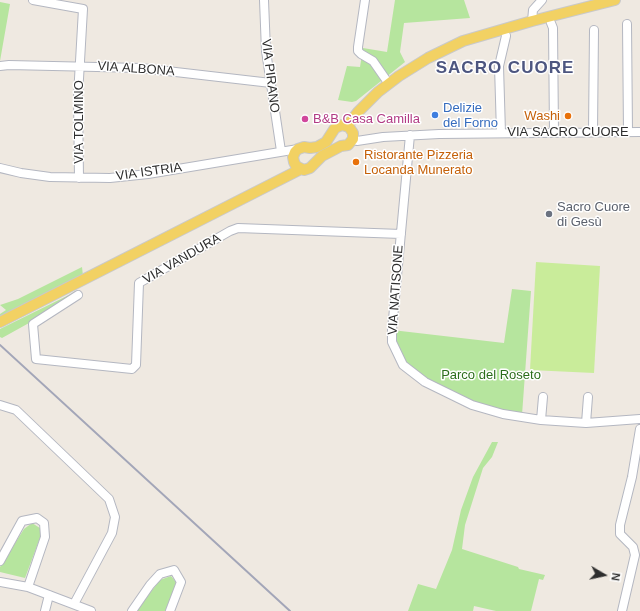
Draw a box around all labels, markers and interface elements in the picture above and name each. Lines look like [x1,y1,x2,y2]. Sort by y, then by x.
street label: VIA PIRANO [258,38,282,114]
district label: SACRO CUORE [436,58,574,78]
street label: VIA ALBONA [97,59,175,79]
street label: VIA TOLMINO [71,80,87,164]
place label: Delizie del Forno [443,100,498,131]
place label: Washi [524,108,560,124]
marker: Delizie del Forno [430,110,440,120]
place label: B&B Casa Camilla [313,111,420,127]
marker: Washi [563,111,573,121]
marker: B&B Casa Camilla [300,114,310,124]
street label: VIA SACRO CUORE [507,124,629,140]
place label: Ristorante Pizzeria Locanda Munerato [364,147,473,178]
marker: Ristorante Pizzeria Locanda Munerato [351,157,361,167]
street label: VIA ISTRIA [115,160,183,184]
place label: Sacro Cuore di Gesù [557,199,630,230]
marker: Sacro Cuore di Gesù [544,209,554,219]
street label: VIA VANDURA [140,230,224,288]
street label: VIA NATISONE [385,245,407,335]
park label: Parco del Roseto [441,367,541,383]
north arrow [584,555,624,595]
text: N [609,572,622,582]

